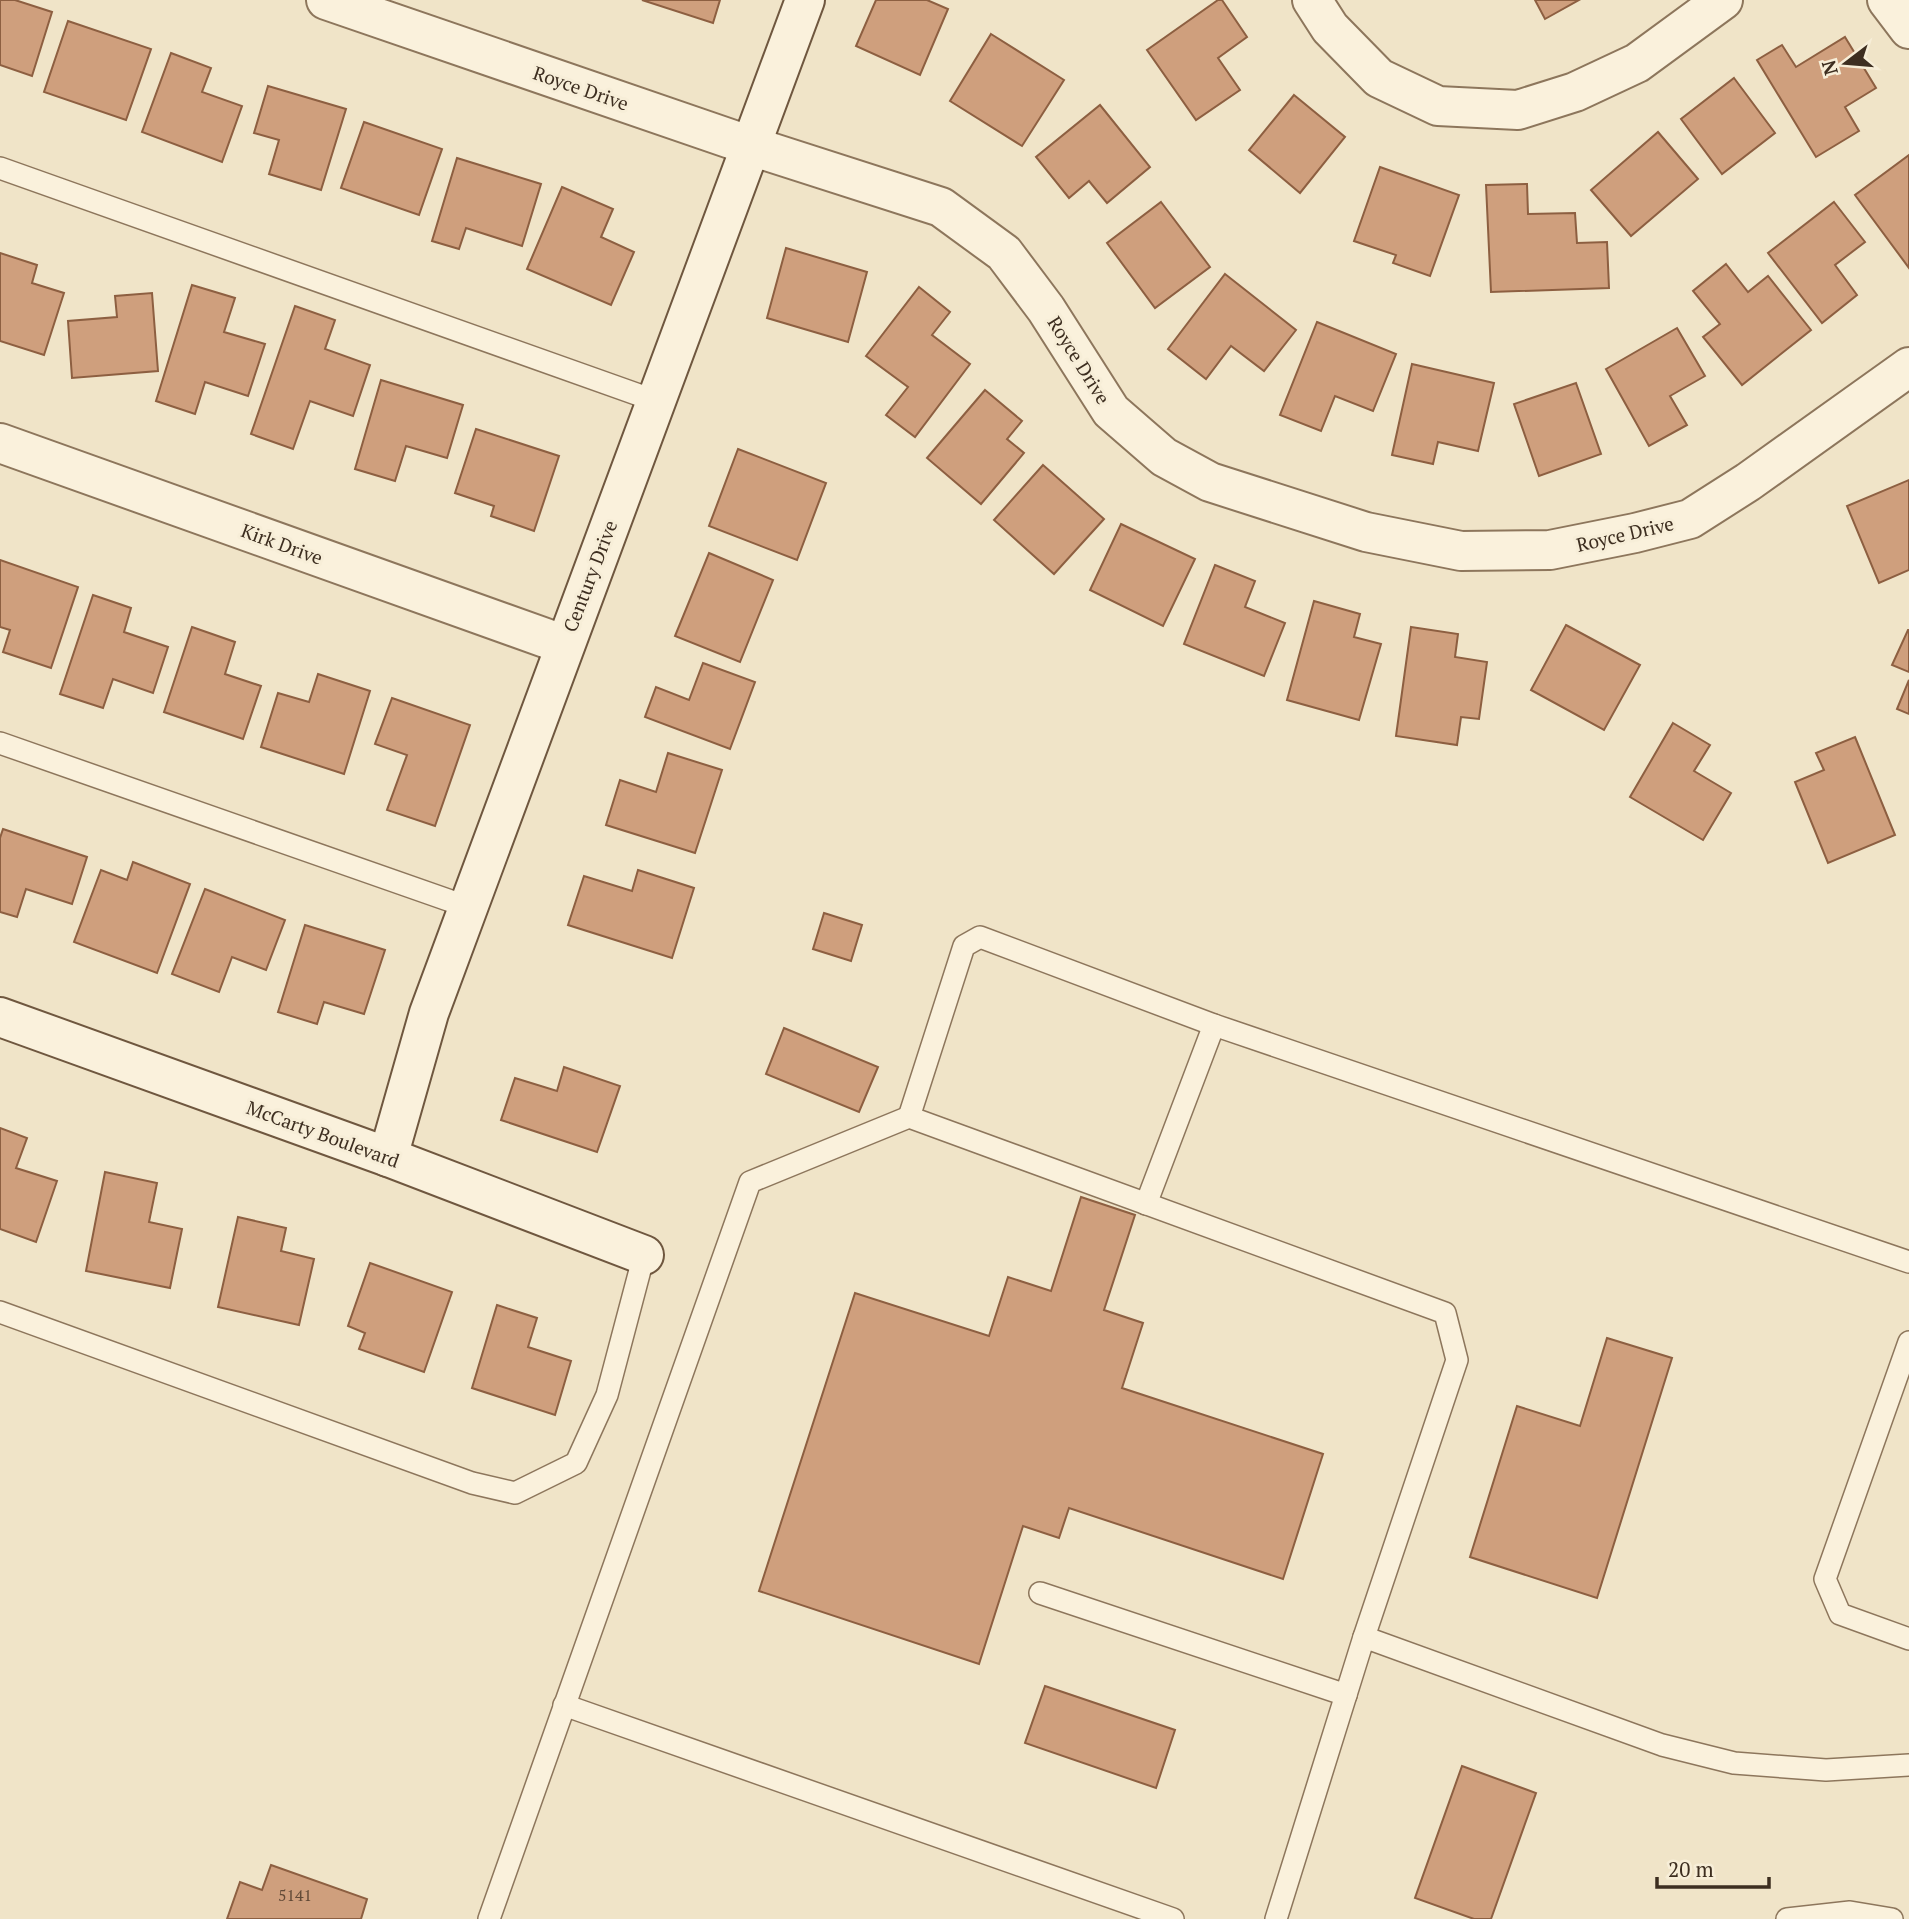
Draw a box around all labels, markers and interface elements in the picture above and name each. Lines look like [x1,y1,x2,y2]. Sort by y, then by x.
north arrow [1811,28,1881,98]
text: N [1815,57,1843,78]
street label: Royce Drive [530,60,632,115]
street label: Royce Drive [1043,311,1116,408]
street label: Royce Drive [1574,510,1676,557]
street label: Century Drive [557,516,622,635]
street label: Kirk Drive [238,517,326,570]
street label: McCarty Boulevard [243,1094,403,1173]
scale bar [1657,1846,1769,1890]
text: 20 m [1668,1855,1714,1883]
house number: 5141 [278,1884,312,1906]

